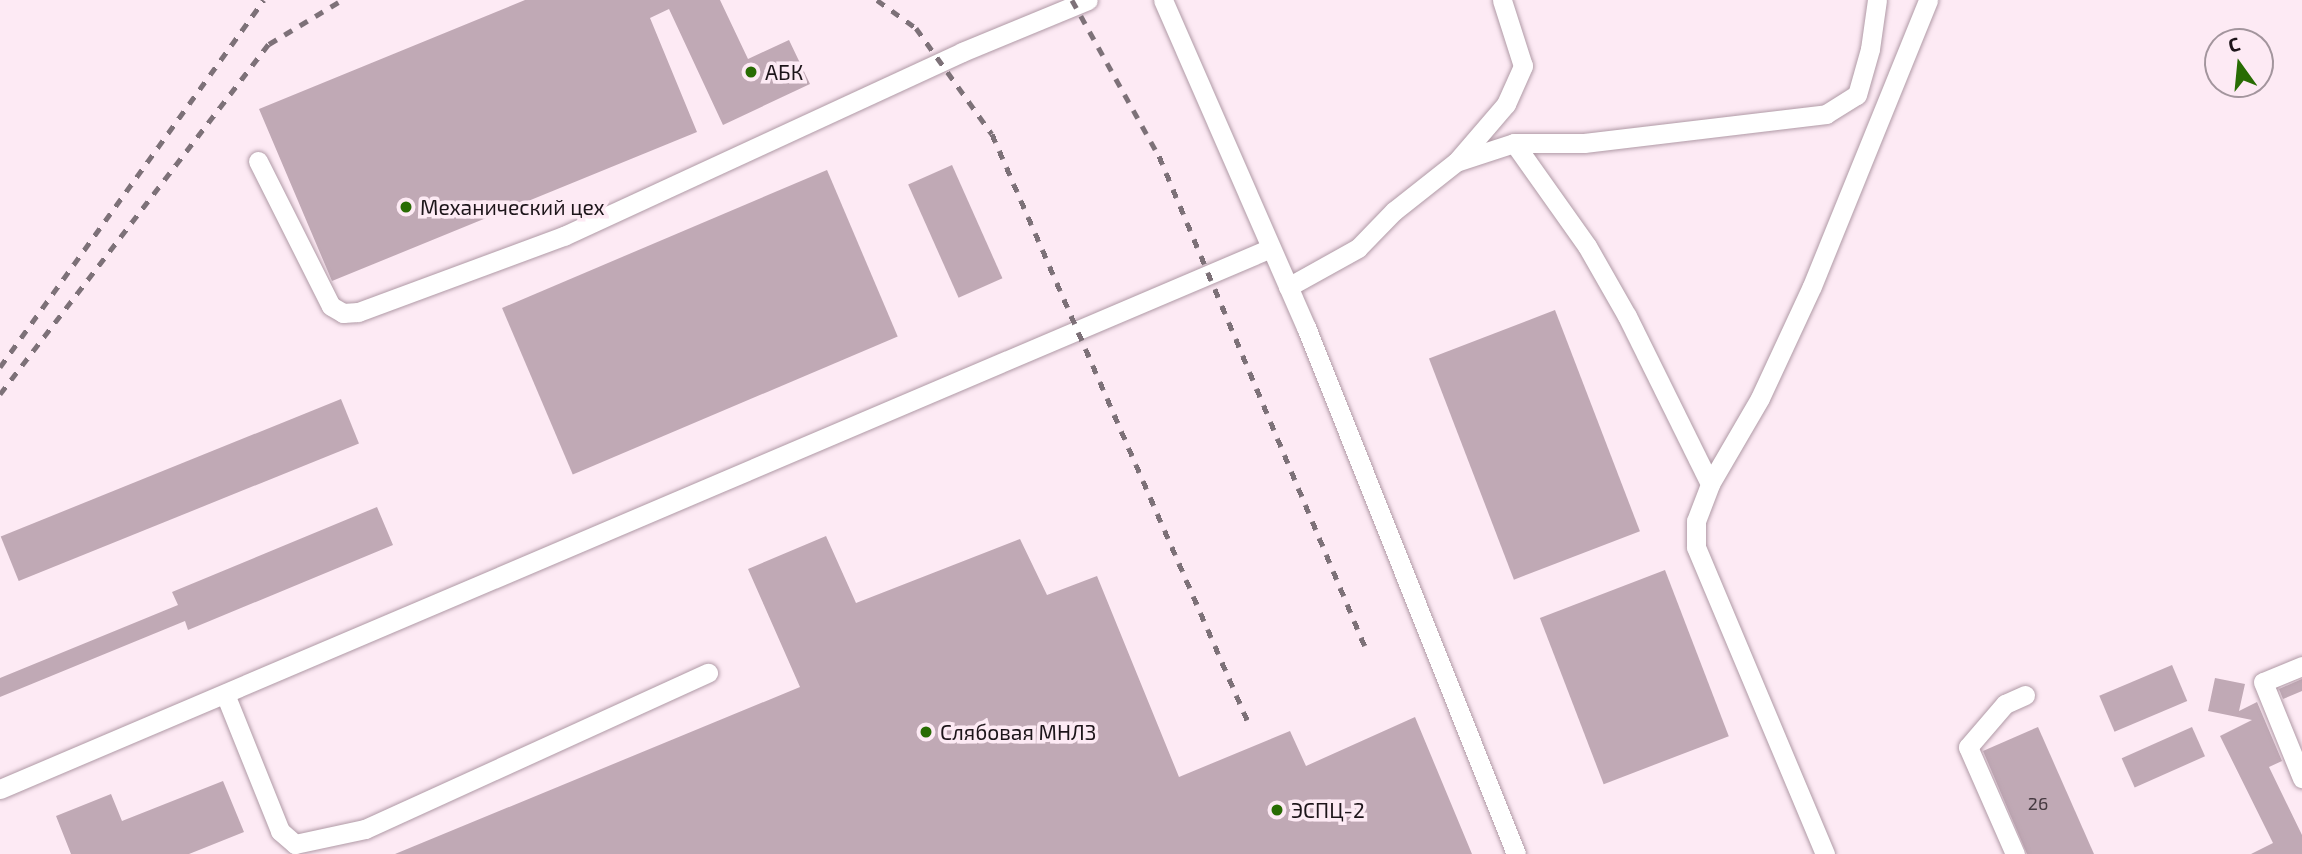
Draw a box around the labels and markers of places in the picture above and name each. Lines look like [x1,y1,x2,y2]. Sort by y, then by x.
place label: АБК [765,59,803,85]
marker: АБК [743,64,759,80]
place label: Механический цех [420,194,605,220]
marker: Механический цех [398,199,414,215]
place label: Слябовая МНЛЗ [940,719,1096,745]
marker: Слябовая МНЛЗ [918,724,934,740]
place label: ЭСПЦ-2 [1291,797,1365,823]
marker: ЭСПЦ-2 [1269,802,1285,818]

